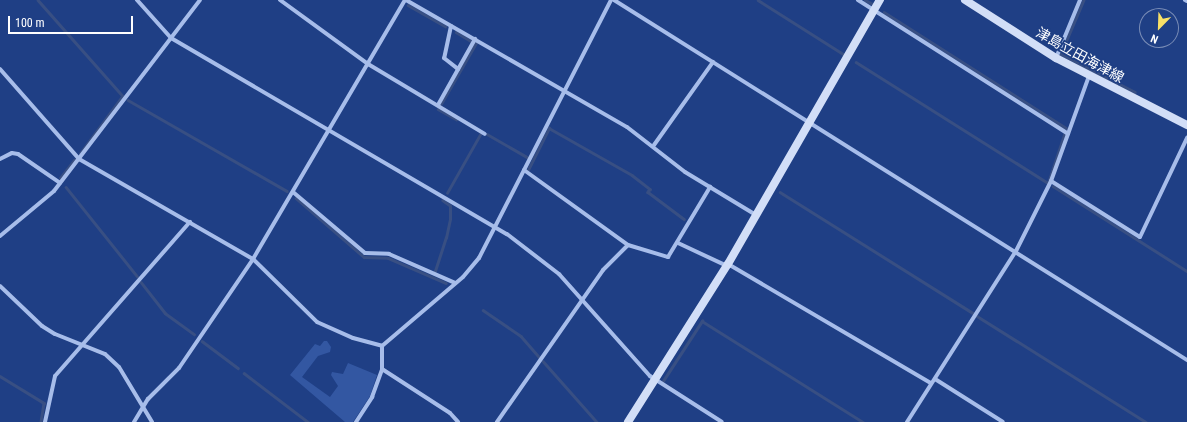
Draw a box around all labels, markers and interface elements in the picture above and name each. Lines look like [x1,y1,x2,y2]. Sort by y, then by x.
scale bar [10,8,135,34]
north arrow [1139,8,1179,48]
text: 100 m [15,16,45,30]
street label: 津島立田海津線 [1033,24,1127,86]
text: N [1149,31,1160,46]

